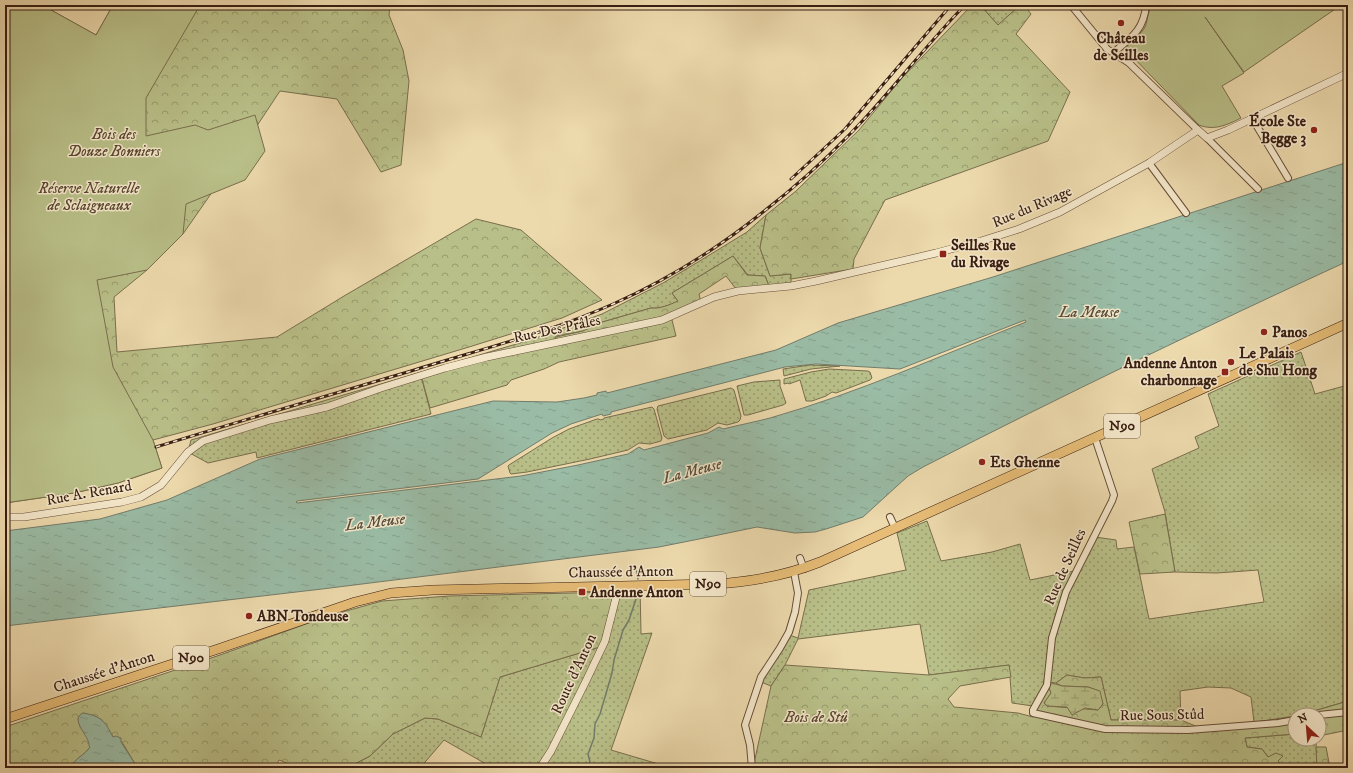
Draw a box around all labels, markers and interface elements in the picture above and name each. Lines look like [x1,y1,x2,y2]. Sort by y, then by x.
marker: Château de Seilles [1116,18,1126,28]
place label: Château de Seilles [1093,29,1149,65]
place label: École Ste Begge 3 [1249,111,1307,148]
park label: Bois des Douze Bonniers [68,125,161,161]
marker: École Ste Begge 3 [1309,125,1319,135]
park label: Réserve Naturelle de Sclaigneaux [38,179,140,215]
street label: Rue du Rivage [989,182,1075,232]
place label: Seilles Rue du Rivage [951,236,1017,272]
marker: Seilles Rue du Rivage [938,249,948,259]
water label: La Meuse [1058,302,1120,322]
street label: Rue Des Prâles [512,310,602,348]
place label: Panos [1272,323,1307,342]
marker: Panos [1259,327,1269,337]
place label: Le Palais de Shu Hong [1239,344,1318,380]
place label: Andenne Anton charbonnage [1123,354,1218,390]
marker: Le Palais de Shu Hong [1226,357,1236,367]
marker: Andenne Anton charbonnage [1220,367,1230,377]
road number: N90 [1104,414,1140,438]
water label: La Meuse [659,453,724,489]
place label: Ets Ghenne [990,453,1061,472]
marker: Ets Ghenne [977,457,987,467]
street label: Rue A. Renard [45,476,134,510]
water label: La Meuse [343,508,407,536]
street label: Rue de Seilles [1040,526,1090,608]
street label: Chaussée d'Anton [568,562,674,582]
road number: N90 [690,572,726,596]
place label: Andenne Anton [589,583,683,602]
marker: Andenne Anton [577,587,587,597]
place label: ABN Tondeuse [256,607,349,626]
marker: ABN Tondeuse [244,611,254,621]
street label: Route d'Anton [547,631,601,717]
road number: N90 [173,646,209,670]
street label: Chaussée d'Anton [51,647,157,697]
street label: Rue Sous Stûd [1119,705,1205,725]
north arrow [1287,707,1327,747]
park label: Bois de Stû [783,708,848,727]
text: N [1296,711,1310,727]

